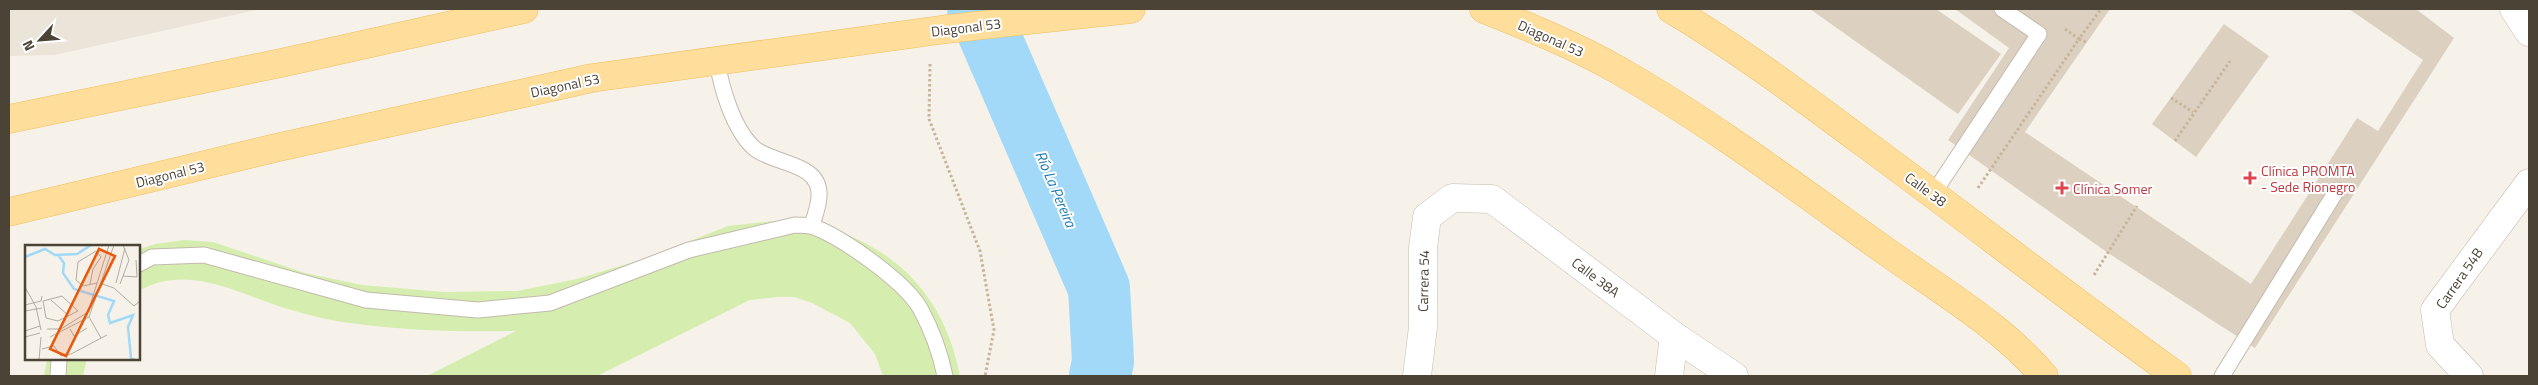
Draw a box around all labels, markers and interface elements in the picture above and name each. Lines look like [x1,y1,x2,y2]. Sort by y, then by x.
street label: Diagonal 53 [930,12,1002,42]
street label: Diagonal 53 [1515,14,1587,62]
north arrow [15,15,65,65]
text: N [16,37,39,55]
street label: Diagonal 53 [528,67,602,103]
water label: Río La Pereira [1030,147,1083,232]
street label: Diagonal 53 [133,155,207,193]
place label: Clínica PROMTA - Sede Rionegro [2261,160,2355,197]
street label: Calle 38 [1901,167,1951,211]
marker: Clínica PROMTA - Sede Rionegro [2243,171,2257,185]
place label: Clínica Somer [2073,178,2152,199]
marker: Clínica Somer [2055,181,2069,195]
street label: Carrera 54B [2430,243,2488,313]
inset map [25,245,140,360]
street label: Carrera 54 [1412,250,1434,312]
street label: Calle 38A [1568,252,1625,302]

